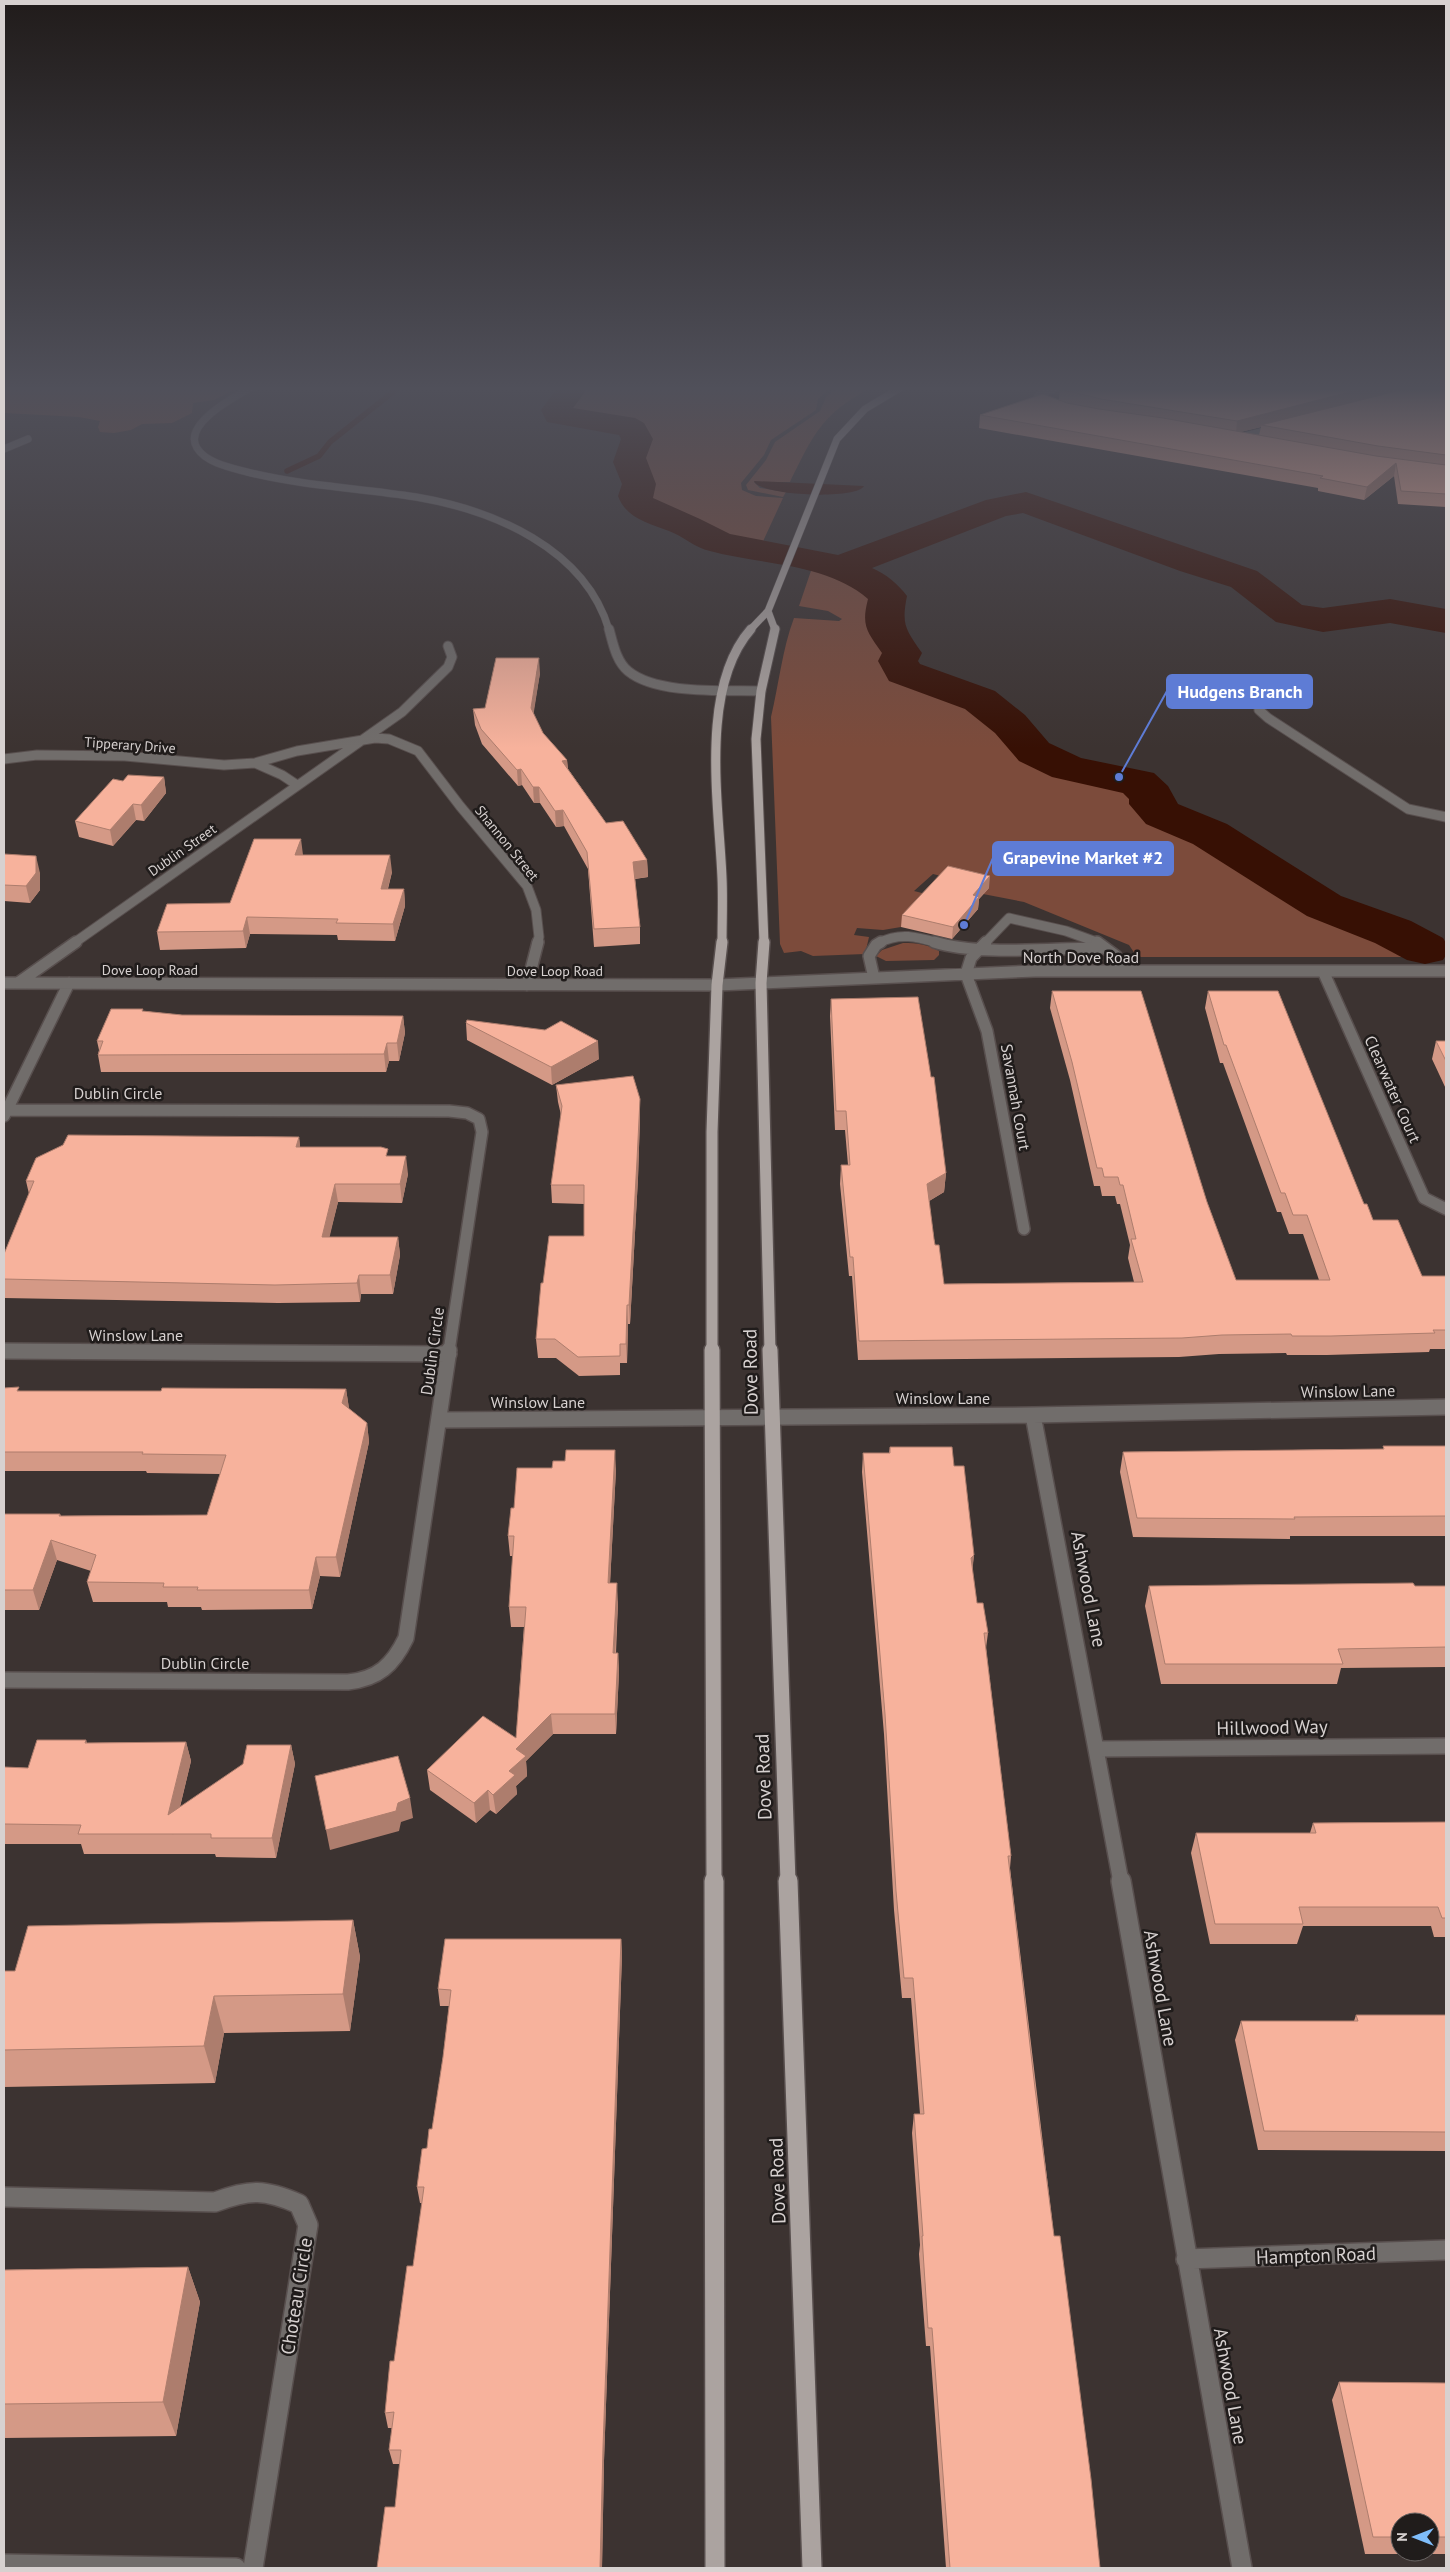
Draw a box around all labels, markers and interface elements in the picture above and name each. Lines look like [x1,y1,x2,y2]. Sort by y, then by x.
callout: Hudgens Branch [1167,675,1312,708]
text: Hudgens Branch [1177,680,1303,703]
street label: Tipperary Drive [84,733,176,757]
street label: Shannon Street [471,802,543,885]
street label: Dublin Street [144,820,220,880]
callout: Grapevine Market #2 [993,842,1173,875]
text: Grapevine Market #2 [1003,846,1163,869]
street label: North Dove Road [1023,947,1139,967]
street label: Dove Loop Road [102,961,198,979]
street label: Dove Loop Road [507,962,603,980]
street label: Clearwater Court [1360,1032,1426,1146]
street label: Savannah Court [997,1042,1035,1152]
street label: Dublin Circle [74,1083,162,1103]
street label: Dublin Circle [416,1306,448,1396]
street label: Winslow Lane [89,1325,183,1345]
street label: Dove Road [737,1329,763,1415]
street label: Winslow Lane [1301,1380,1395,1402]
street label: Winslow Lane [896,1388,990,1408]
street label: Winslow Lane [491,1392,585,1412]
street label: Ashwood Lane [1066,1529,1112,1649]
street label: Dublin Circle [161,1653,249,1673]
street label: Hillwood Way [1216,1714,1328,1740]
street label: Dove Road [750,1733,776,1821]
street label: Ashwood Lane [1139,1928,1183,2048]
street label: Dove Road [764,2137,790,2225]
street label: Choteau Circle [275,2236,317,2356]
street label: Hampton Road [1256,2241,1376,2269]
street label: Ashwood Lane [1209,2326,1253,2446]
north arrow [1390,2512,1440,2562]
text: N [1393,2532,1411,2542]

